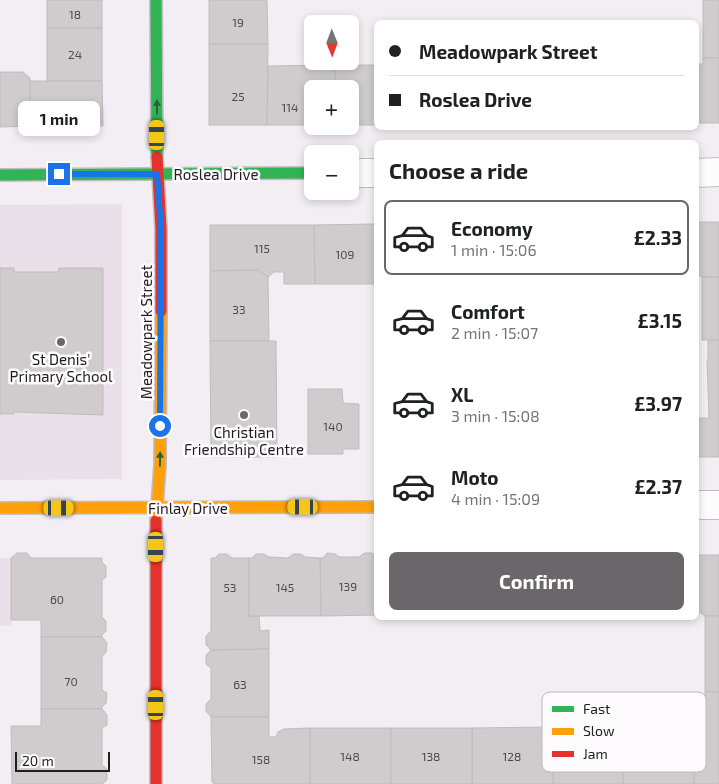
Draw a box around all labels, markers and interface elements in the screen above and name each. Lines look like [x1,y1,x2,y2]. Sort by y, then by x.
house number: 18 [69,7,81,21]
house number: 19 [232,15,244,29]
north arrow [304,15,359,70]
map controls [304,15,359,200]
text: Meadowpark Street [419,40,598,63]
house number: 24 [68,47,82,61]
button: + [304,80,359,135]
text: Roslea Drive [419,88,532,111]
house number: 25 [231,89,245,103]
one-way arrow [153,99,161,115]
house number: 114 [282,100,298,114]
callout: 1 min [18,101,100,136]
text: 1 min [40,109,78,128]
car [149,120,164,150]
button: − [304,145,359,200]
text: Choose a ride [389,157,528,183]
route end [48,163,70,185]
street label: Roslea Drive [173,165,259,183]
icon: car [391,215,436,260]
text: Economy [451,217,533,240]
text: £2.33 [634,226,682,249]
text: 1 min · 15:06 [451,240,537,259]
house number: 115 [254,241,270,255]
house number: 109 [336,247,355,261]
street label: Meadowpark Street [137,265,155,399]
icon: car [391,298,436,343]
text: Comfort [451,300,525,323]
house number: 33 [232,302,246,316]
text: £3.15 [638,309,682,332]
text: 2 min · 15:07 [451,323,538,342]
marker: St Denis' Primary School [55,336,67,348]
place label: St Denis' Primary School [10,350,113,385]
icon: car [391,381,436,426]
text: XL [451,383,473,406]
text: £3.97 [634,392,682,415]
text: 3 min · 15:08 [451,406,540,425]
marker: Christian Friendship Centre [238,409,250,421]
route start [149,415,171,437]
house number: 140 [323,419,343,433]
place label: Christian Friendship Centre [184,423,304,458]
one-way arrow [156,451,164,467]
icon: car [391,464,436,509]
text: Moto [451,466,499,489]
text: £2.37 [634,475,682,498]
text: 4 min · 15:09 [451,489,540,508]
street label: Finlay Drive [148,499,228,517]
car [288,500,318,515]
car [44,501,74,516]
car [148,532,163,562]
button: Confirm [389,552,684,610]
house number: 139 [339,579,357,593]
house number: 53 [223,580,237,594]
house number: 145 [276,580,294,594]
house number: 60 [50,592,64,606]
house number: 70 [64,674,78,688]
house number: 63 [233,677,247,691]
car [148,690,163,720]
legend [542,692,706,772]
text: Fast [583,700,610,717]
text: Slow [583,722,615,739]
text: Jam [583,745,608,762]
scale bar [15,749,110,772]
house number: 148 [340,749,360,763]
house number: 138 [422,749,440,763]
house number: 128 [503,749,521,763]
text: 20 m [22,752,54,769]
house number: 158 [252,752,270,766]

